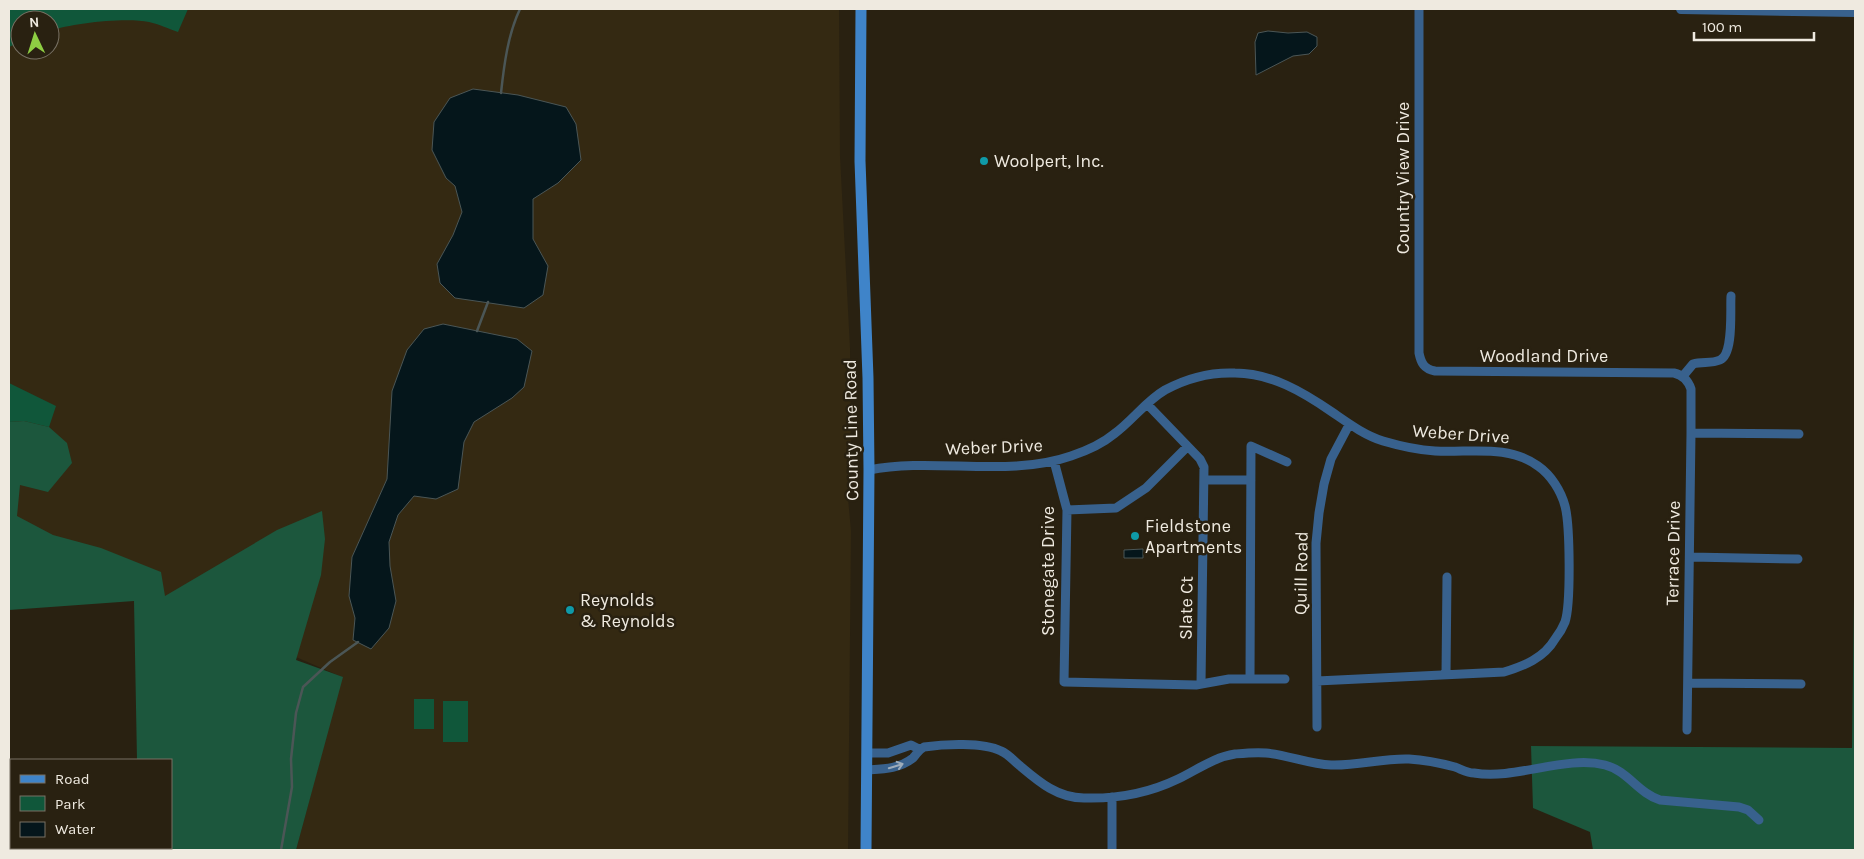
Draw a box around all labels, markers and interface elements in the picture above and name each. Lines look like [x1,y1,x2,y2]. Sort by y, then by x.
north arrow [10,10,60,60]
scale bar [1694,10,1814,42]
text: N [29,14,40,31]
text: 100 m [1702,18,1742,36]
street label: Country View Drive [1392,102,1414,254]
place label: Woolpert, Inc. [994,150,1104,172]
marker: Woolpert, Inc. [978,155,990,167]
street label: Woodland Drive [1480,345,1608,367]
street label: County Line Road [839,359,863,501]
street label: Weber Drive [1412,420,1510,448]
street label: Weber Drive [945,434,1043,460]
street label: Terrace Drive [1661,500,1685,606]
street label: Stonegate Drive [1037,506,1059,636]
place label: Fieldstone Apartments [1145,515,1242,558]
marker: Fieldstone Apartments [1129,530,1141,542]
street label: Quill Road [1289,531,1313,615]
street label: Slate Ct [1174,576,1198,640]
place label: Reynolds & Reynolds [580,589,675,632]
marker: Reynolds & Reynolds [564,604,576,616]
legend [10,759,172,849]
one-way arrow [888,761,904,771]
text: Road [55,770,90,788]
text: Park [55,795,85,813]
text: Water [55,820,96,838]

